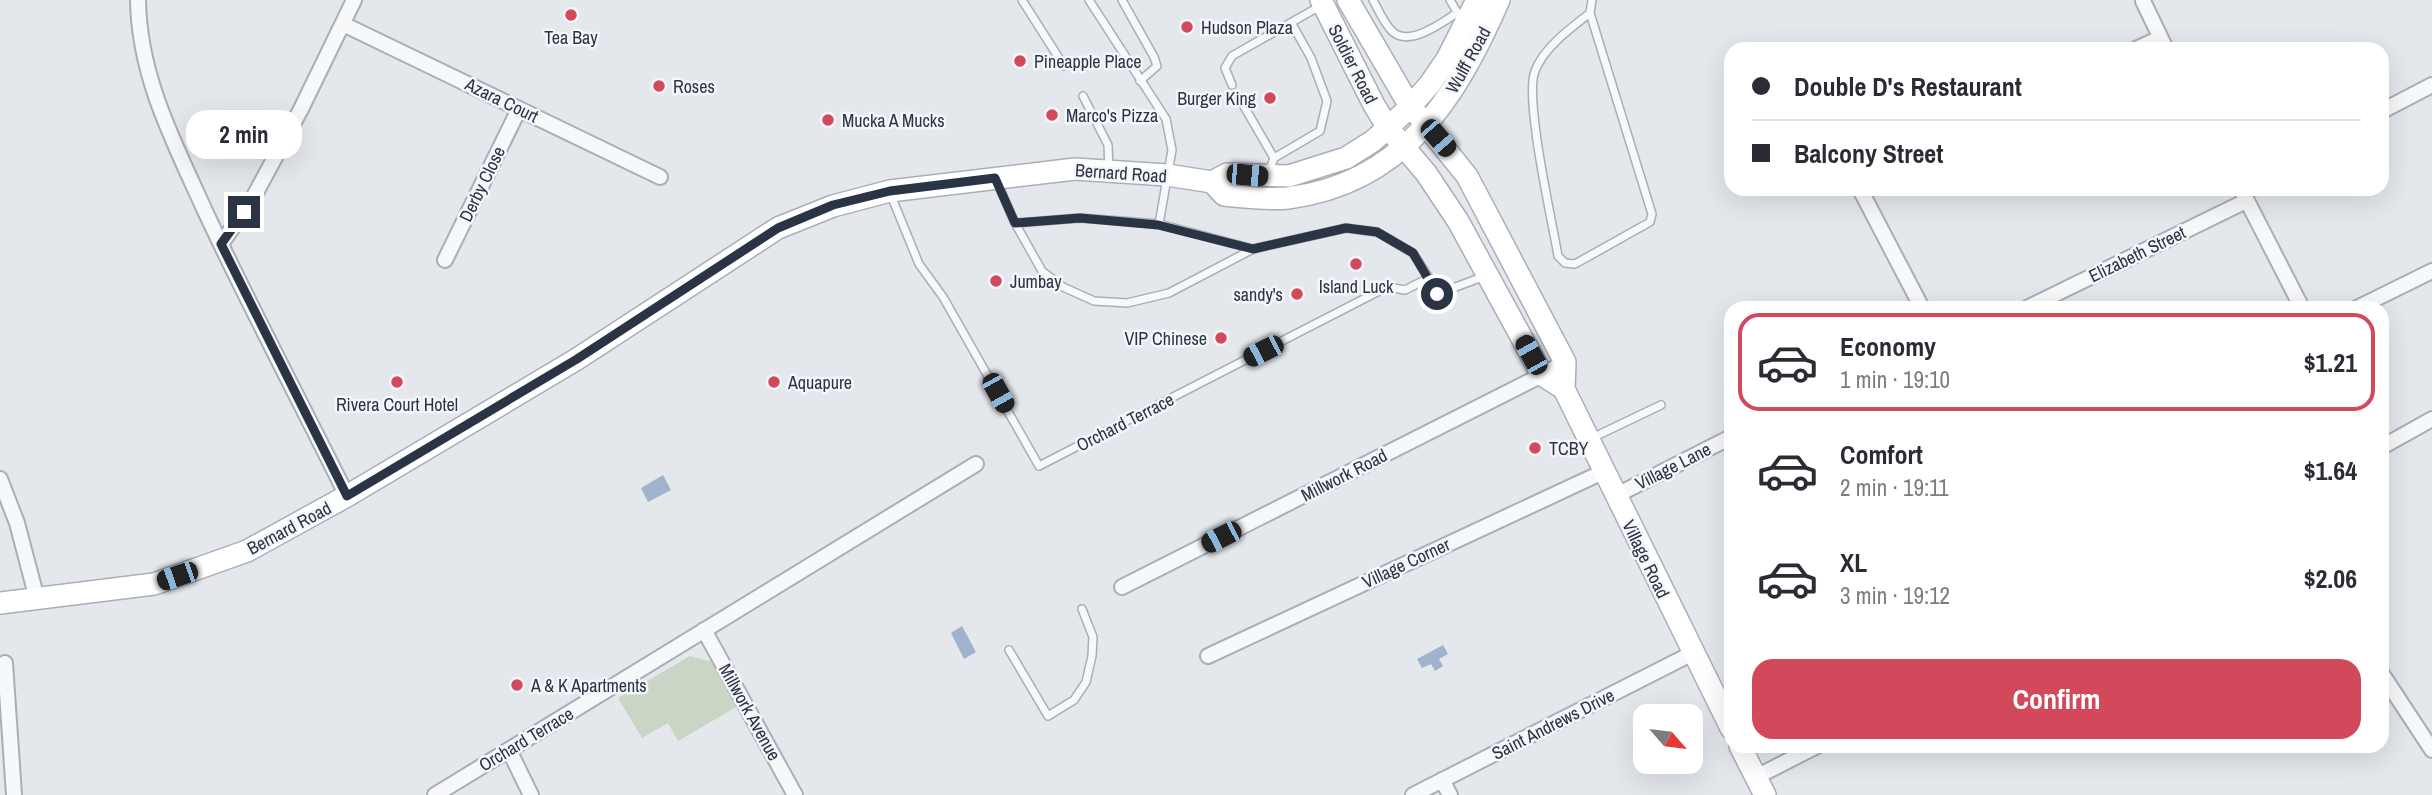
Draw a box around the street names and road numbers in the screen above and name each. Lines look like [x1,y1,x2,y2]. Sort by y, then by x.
street label: Soldier Road [1322,20,1384,108]
street label: Wulff Road [1439,22,1497,98]
street label: Azara Court [460,71,543,128]
street label: Derby Close [453,142,511,226]
street label: Bernard Road [1074,157,1168,189]
street label: Elizabeth Street [2084,220,2190,288]
street label: Orchard Terrace [1072,387,1178,457]
street label: Village Lane [1631,436,1715,496]
street label: Millwork Road [1297,443,1391,507]
street label: Bernard Road [243,495,335,561]
street label: Village Road [1616,516,1676,602]
street label: Village Corner [1358,532,1454,594]
street label: Millwork Avenue [713,659,787,765]
street label: Saint Andrews Drive [1487,682,1619,766]
street label: Orchard Terrace [474,701,578,777]

